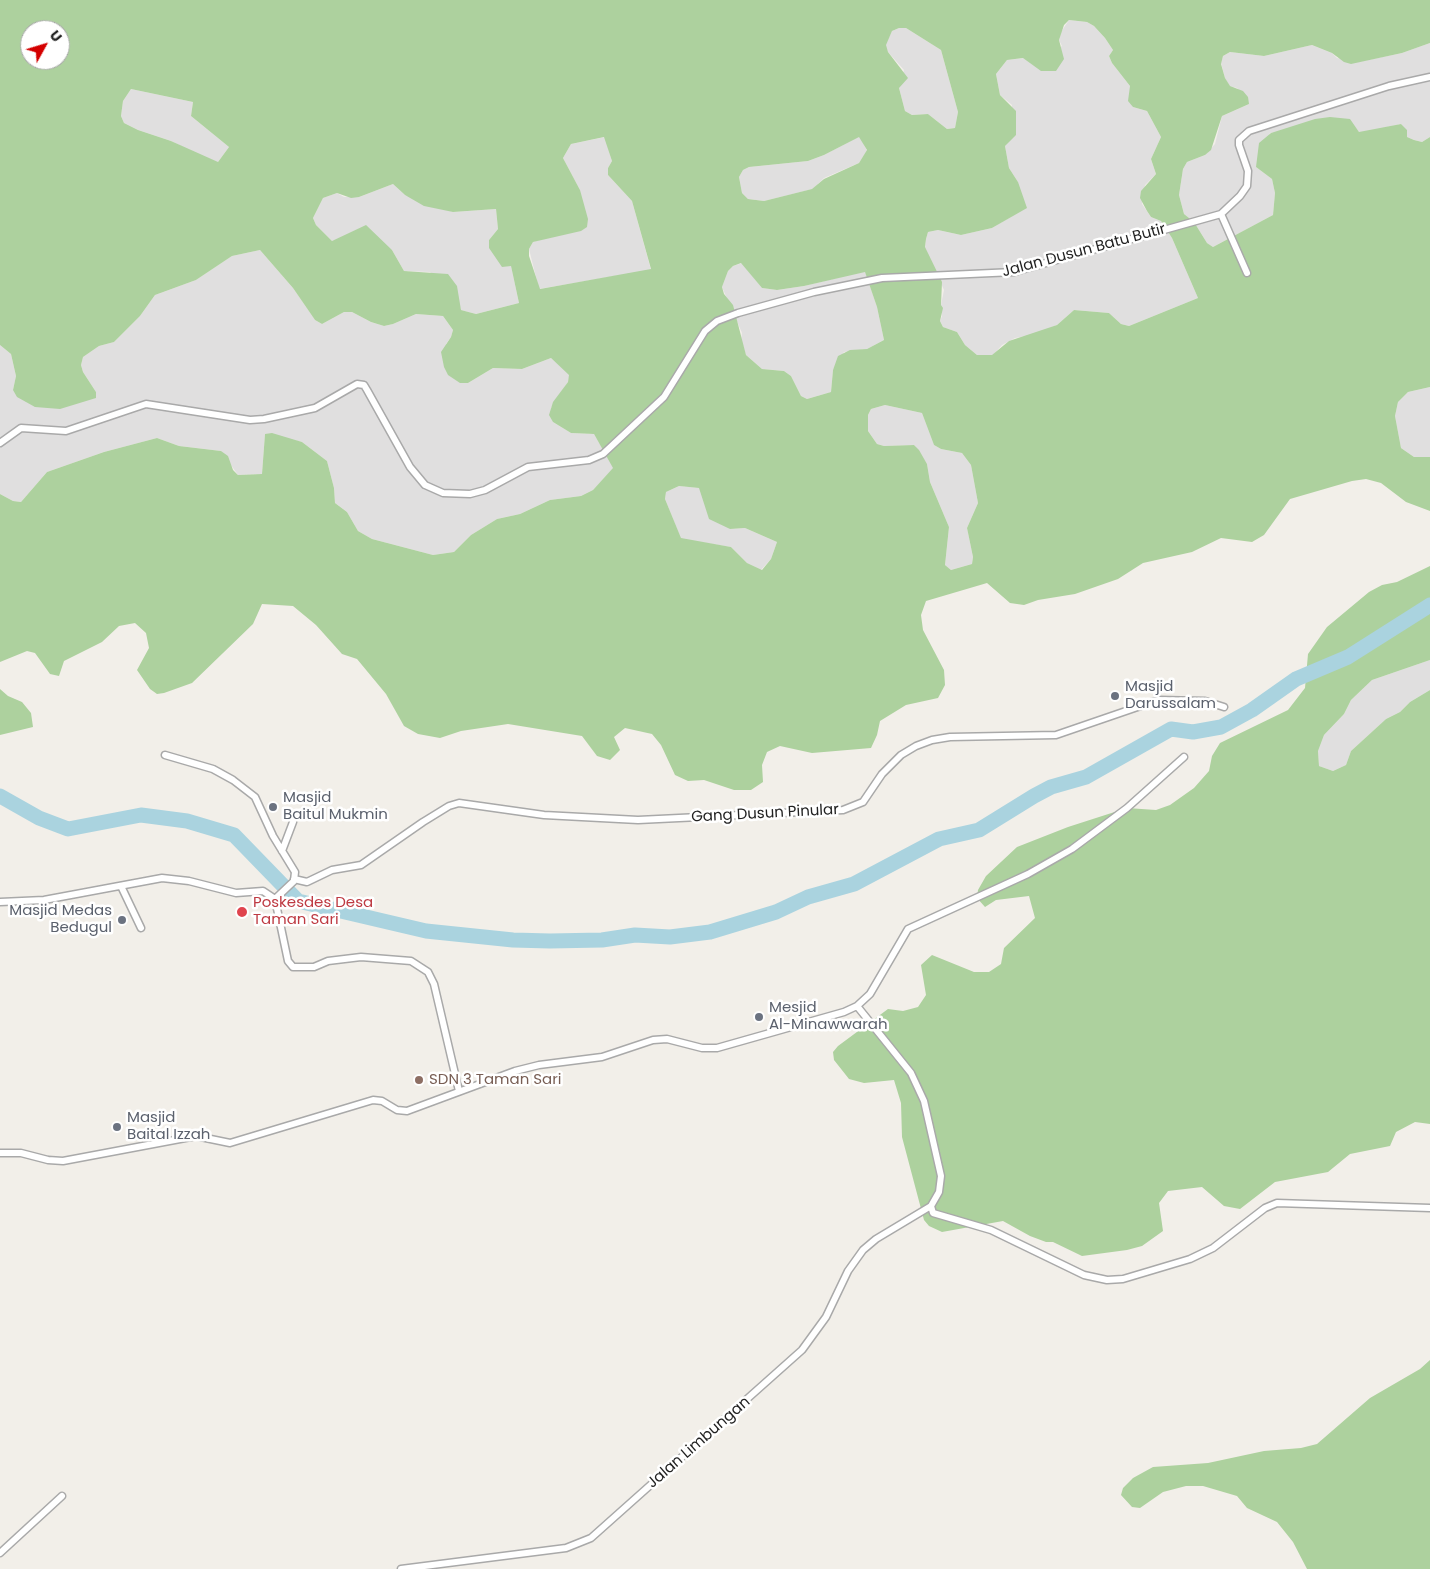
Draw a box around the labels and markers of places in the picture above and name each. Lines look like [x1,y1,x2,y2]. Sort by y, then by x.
place label: Masjid Darussalam [1125,678,1216,713]
marker: Masjid Darussalam [1109,690,1121,702]
place label: Masjid Baitul Mukmin [283,789,388,824]
marker: Masjid Baitul Mukmin [267,801,279,813]
place label: Poskesdes Desa Taman Sari [253,894,373,929]
place label: Masjid Medas Bedugul [9,902,112,937]
marker: Poskesdes Desa Taman Sari [235,905,249,919]
marker: Masjid Medas Bedugul [116,914,128,926]
place label: Mesjid Al-Minawwarah [769,999,887,1034]
marker: Mesjid Al-Minawwarah [753,1011,765,1023]
place label: SDN 3 Taman Sari [429,1071,561,1089]
marker: SDN 3 Taman Sari [413,1074,425,1086]
place label: Masjid Baital Izzah [127,1109,210,1144]
marker: Masjid Baital Izzah [111,1121,123,1133]

